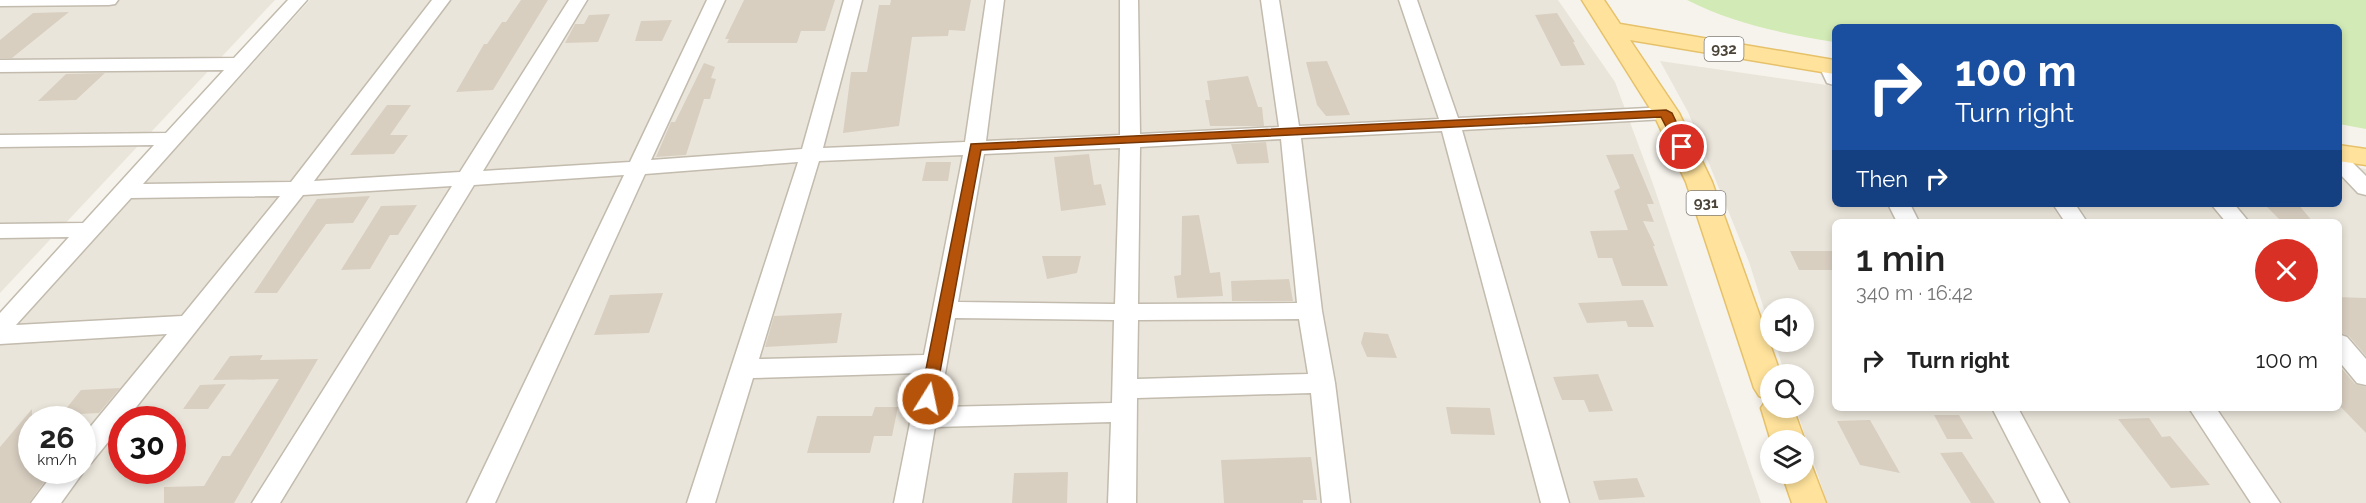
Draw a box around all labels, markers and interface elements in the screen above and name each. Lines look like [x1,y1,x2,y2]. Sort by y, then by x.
road number: 932 [1704,37,1744,61]
text: 100 m [1955,47,2077,96]
icon: right [1856,48,1934,126]
text: Turn right [1955,97,2074,128]
pin [1656,121,1707,172]
icon: arrive [1665,130,1698,163]
icon: right [1920,162,1953,195]
text: Then [1856,166,1908,192]
road number: 931 [1686,191,1726,215]
text: 1 min [1856,237,1945,279]
button: close [2255,239,2318,302]
text: 340 m · 16:42 [1856,281,1973,305]
map controls [1760,298,1814,484]
button: sound [1760,298,1814,352]
icon: right [1856,344,1889,377]
text: Turn right [1907,347,2010,373]
text: 100 m [2256,347,2318,373]
button: search [1760,364,1814,418]
position arrow [896,367,960,431]
speed limit sign: 30 [108,406,186,484]
text: 26 [39,420,75,455]
button: layers [1760,430,1814,484]
text: km/h [37,451,77,469]

